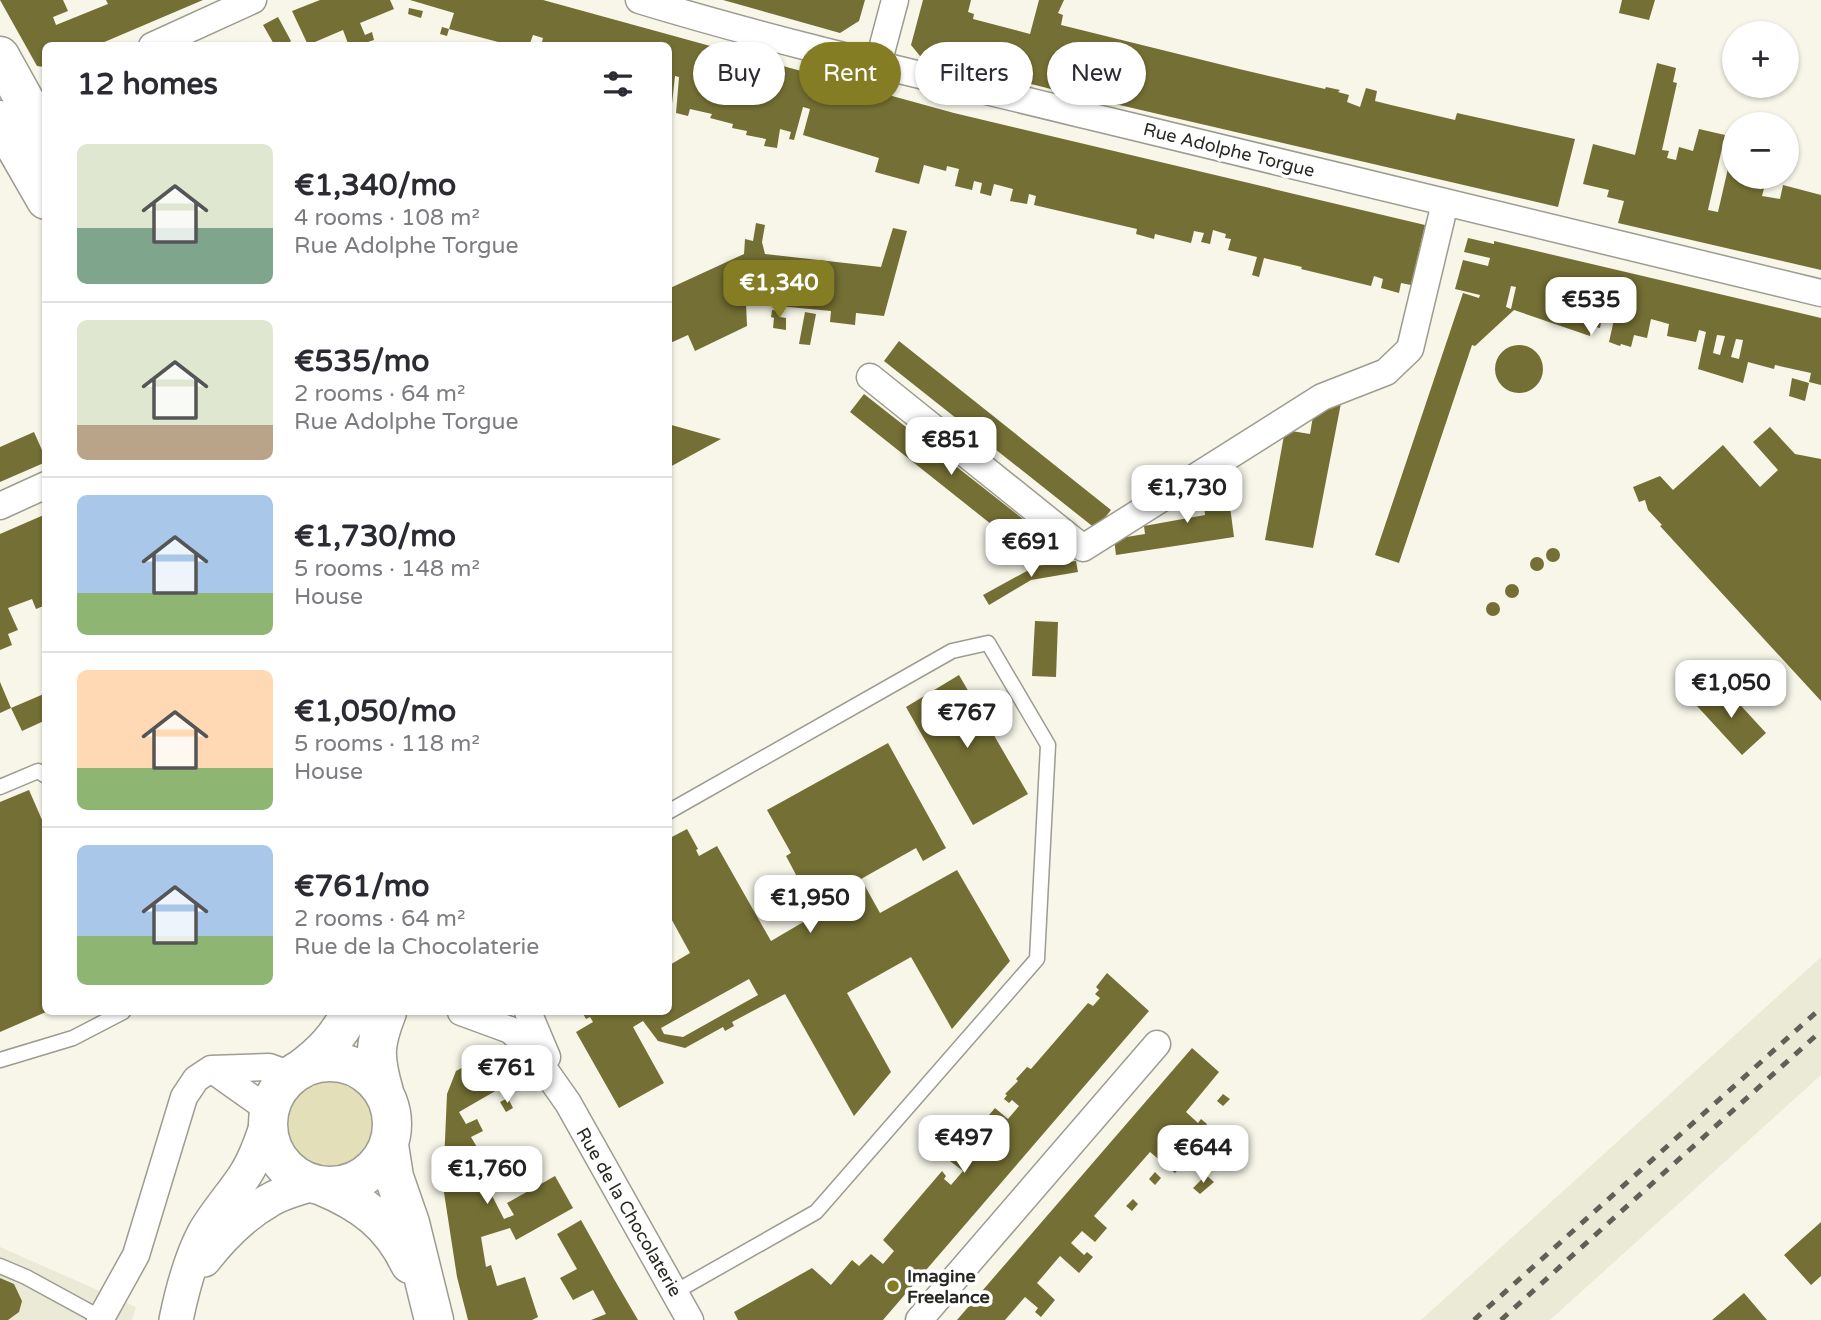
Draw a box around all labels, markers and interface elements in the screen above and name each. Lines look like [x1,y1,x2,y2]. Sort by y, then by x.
map controls [1722,21,1799,189]
button: + [1722,21,1799,98]
chip: Buy [693,42,785,105]
chip: Rent [799,42,901,105]
chip: Filters [915,42,1033,105]
chip: New [1047,42,1146,105]
icon: filters [599,65,637,103]
text: 12 homes [77,66,218,103]
button: − [1722,112,1799,189]
street label: Rue Adolphe Torgue [1141,118,1317,182]
text: €1,340/mo [294,167,456,204]
icon: home [133,172,217,256]
text: 4 rooms · 108 m² [294,204,480,232]
text: Rue Adolphe Torgue [294,232,519,260]
pin: €1,340 [722,260,836,320]
text: €1,340 [739,269,819,297]
pin: €535 [1550,278,1632,337]
text: €535 [1561,286,1621,314]
text: €535/mo [294,343,430,380]
icon: home [133,348,217,432]
text: 2 rooms · 64 m² [294,380,465,408]
text: Rue Adolphe Torgue [294,408,519,436]
pin: €851 [910,418,992,477]
text: €851 [921,426,981,454]
pin: €1,730 [1130,466,1244,525]
text: €1,730 [1147,474,1227,502]
text: €1,730/mo [294,518,456,555]
pin: €691 [990,520,1072,579]
icon: home [133,523,217,607]
text: €691 [1001,528,1061,556]
text: 5 rooms · 148 m² [294,555,480,583]
text: House [294,583,363,611]
pin: €1,050 [1674,660,1788,720]
text: €1,050 [1691,669,1771,697]
pin: €767 [926,690,1008,750]
text: €1,050/mo [294,693,456,730]
icon: home [133,698,217,782]
text: €767 [937,699,997,727]
text: 5 rooms · 118 m² [294,730,480,758]
text: House [294,758,363,786]
text: €761/mo [294,868,430,905]
icon: home [133,873,217,957]
pin: €1,950 [753,876,867,935]
text: €1,950 [770,884,850,912]
text: 2 rooms · 64 m² [294,905,465,933]
text: Rue de la Chocolaterie [294,933,539,961]
pin: €761 [466,1046,548,1105]
text: €761 [477,1054,537,1082]
pin: €497 [923,1116,1005,1175]
street label: Rue de la Chocolaterie [571,1123,687,1301]
text: €497 [934,1124,994,1152]
pin: €644 [1162,1126,1244,1185]
text: €644 [1173,1134,1233,1162]
pin: €1,760 [430,1146,544,1206]
text: €1,760 [447,1155,527,1183]
place label: Imagine Freelance [907,1265,990,1308]
marker: Imagine Freelance [885,1278,901,1294]

